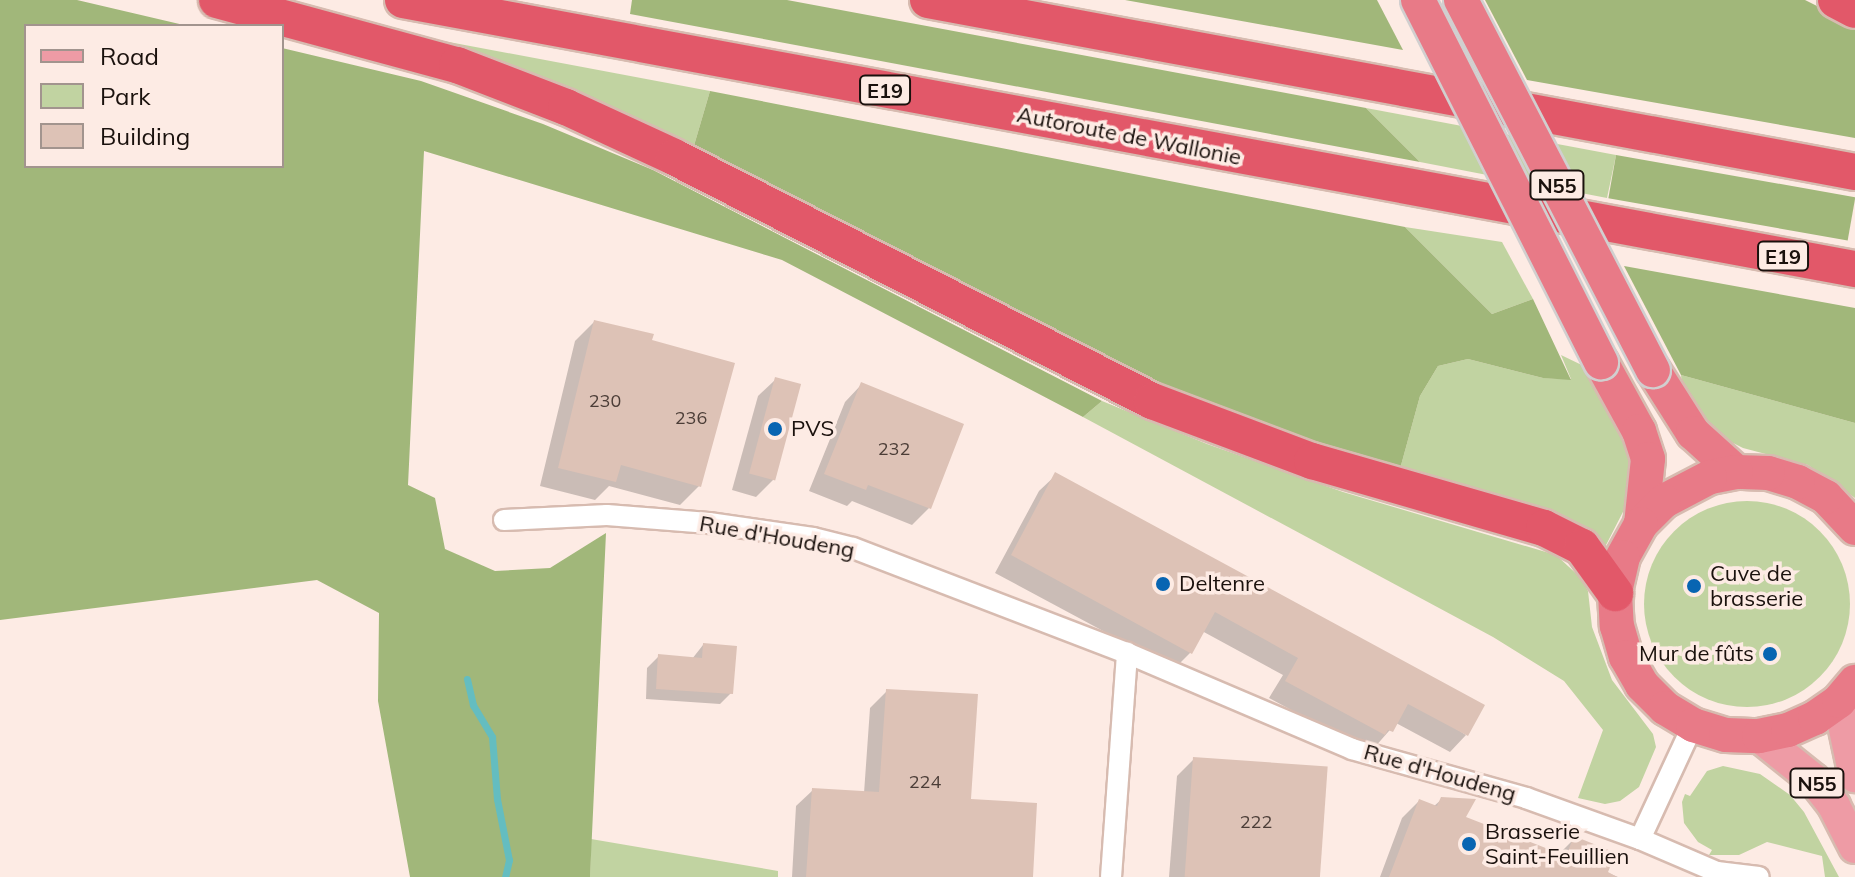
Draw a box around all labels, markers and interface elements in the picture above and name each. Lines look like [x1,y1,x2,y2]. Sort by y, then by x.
legend [24,24,284,168]
text: Road [100,41,159,71]
road number: E19 [859,74,911,106]
text: Park [100,81,151,111]
street label: Autoroute de Wallonie [1015,101,1243,171]
text: Building [100,121,190,151]
road number: N55 [1529,169,1585,201]
road number: E19 [1757,240,1809,272]
house number: 230 [589,390,621,412]
house number: 236 [675,407,707,429]
place label: PVS [791,416,834,442]
marker: PVS [766,420,784,438]
house number: 232 [878,438,910,460]
street label: Rue d'Houdeng [697,510,857,564]
place label: Cuve de brasserie [1710,560,1803,612]
place label: Deltenre [1179,571,1265,597]
marker: Deltenre [1154,575,1172,593]
marker: Cuve de brasserie [1685,577,1703,595]
place label: Mur de fûts [1639,641,1754,667]
marker: Mur de fûts [1761,645,1779,663]
street label: Rue d'Houdeng [1361,739,1519,807]
road number: N55 [1789,767,1845,799]
house number: 224 [909,771,941,793]
house number: 222 [1240,811,1272,833]
place label: Brasserie Saint-Feuillien [1485,818,1629,870]
marker: Brasserie Saint-Feuillien [1460,835,1478,853]

